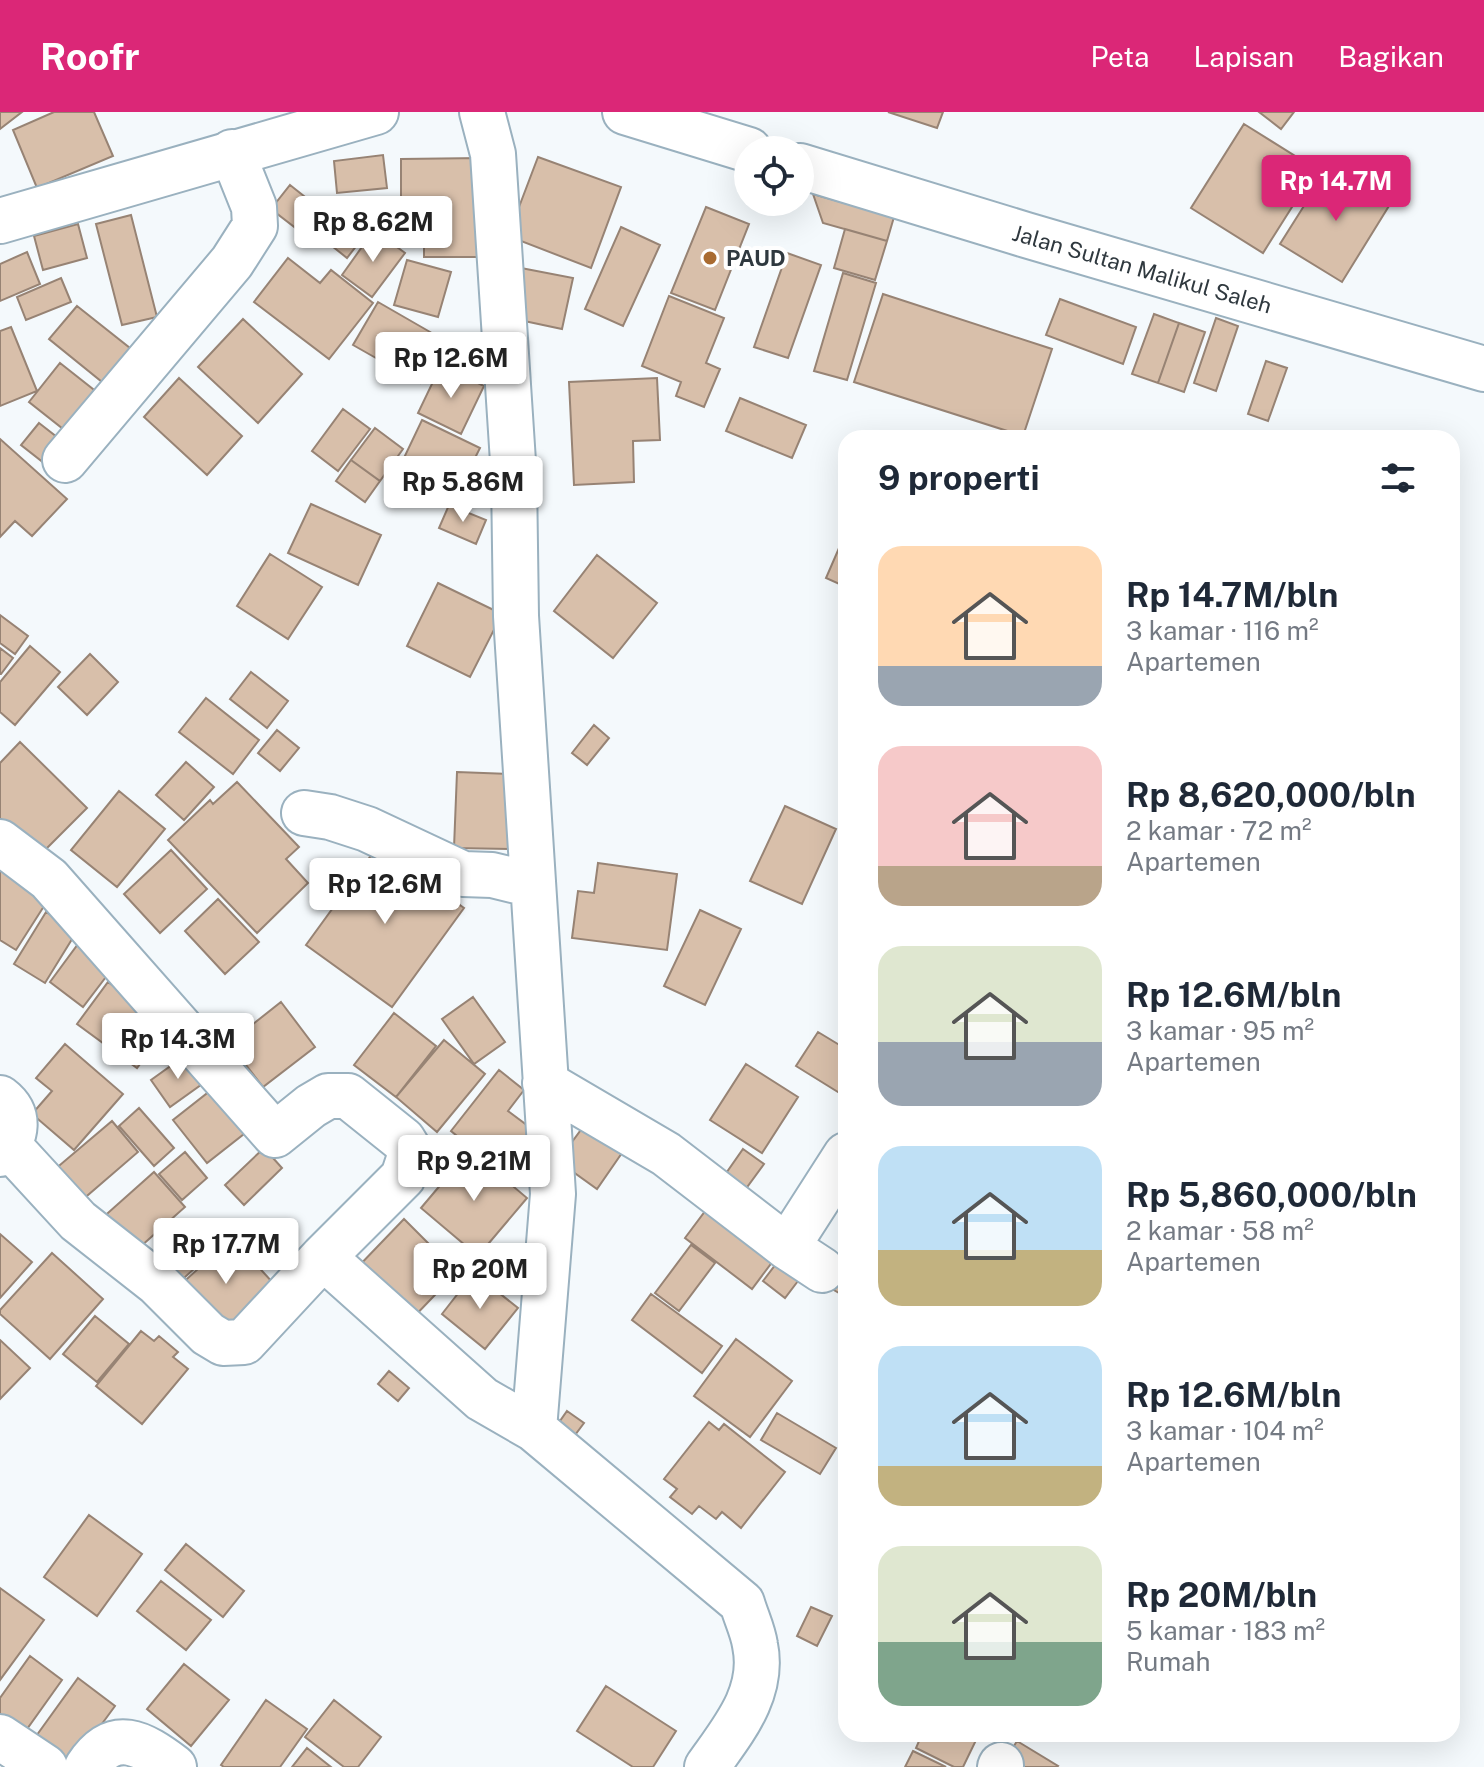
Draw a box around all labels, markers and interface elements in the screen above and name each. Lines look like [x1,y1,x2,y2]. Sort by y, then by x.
text: Roofr [40,34,140,79]
text: Peta [1090,40,1150,73]
text: Lapisan [1194,40,1294,73]
text: Bagikan [1338,40,1444,73]
map controls [734,136,814,216]
button: locate [734,136,814,216]
pin: Rp 14.7M [1253,155,1419,223]
text: Rp 14.7M [1280,165,1392,196]
pin: Rp 8.62M [290,196,456,264]
text: Rp 8.62M [312,206,434,237]
street label: Jalan Sultan Malikul Saleh [1009,220,1275,318]
place label: PAUD [726,245,786,271]
marker: PAUD [701,249,719,267]
pin: Rp 12.6M [368,332,534,400]
text: Rp 12.6M [393,342,509,373]
pin: Rp 5.86M [380,456,546,524]
icon: filters [1376,456,1420,500]
text: 9 properti [878,458,1040,498]
text: Rp 5.86M [402,466,524,497]
text: Rp 14.7M/bln [1126,575,1338,615]
icon: home [942,578,1038,674]
text: 3 kamar · 116 m² [1126,615,1318,646]
text: Apartemen [1126,646,1261,677]
text: Rp 8,620,000/bln [1126,775,1416,815]
icon: home [942,778,1038,874]
text: 2 kamar · 72 m² [1126,815,1312,846]
text: Apartemen [1126,846,1261,877]
pin: Rp 12.6M [302,858,468,926]
text: Rp 12.6M [327,868,443,899]
text: Rp 12.6M/bln [1126,975,1342,1015]
icon: home [942,978,1038,1074]
pin: Rp 14.3M [95,1013,261,1081]
text: 3 kamar · 95 m² [1126,1015,1314,1046]
text: Rp 14.3M [120,1023,236,1054]
text: Apartemen [1126,1046,1261,1077]
pin: Rp 9.21M [391,1135,557,1203]
text: Rp 9.21M [416,1145,532,1176]
text: Rp 5,860,000/bln [1126,1175,1417,1215]
icon: home [942,1178,1038,1274]
text: 2 kamar · 58 m² [1126,1215,1314,1246]
pin: Rp 17.7M [143,1218,309,1286]
text: Rp 17.7M [171,1228,281,1259]
pin: Rp 20M [415,1243,545,1311]
text: Apartemen [1126,1246,1261,1277]
text: Rp 20M [432,1253,528,1284]
text: Rp 12.6M/bln [1126,1375,1342,1415]
icon: home [942,1378,1038,1474]
text: 3 kamar · 104 m² [1126,1415,1324,1446]
text: Apartemen [1126,1446,1261,1477]
text: Rp 20M/bln [1126,1575,1317,1615]
icon: home [942,1578,1038,1674]
text: 5 kamar · 183 m² [1126,1615,1325,1646]
text: Rumah [1126,1646,1210,1677]

